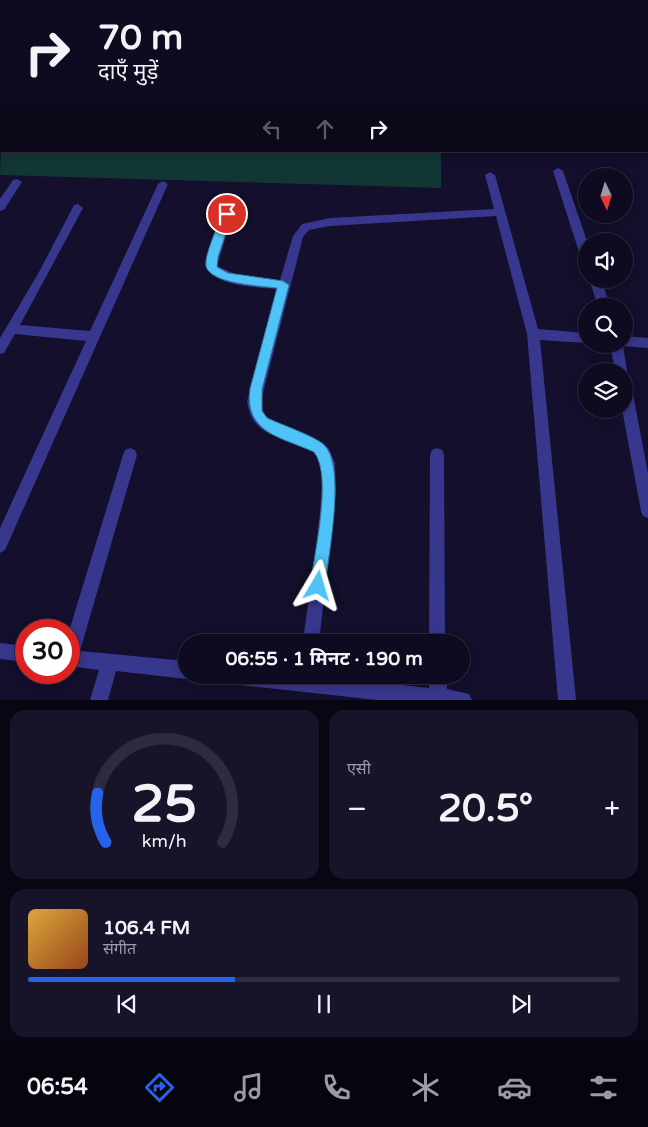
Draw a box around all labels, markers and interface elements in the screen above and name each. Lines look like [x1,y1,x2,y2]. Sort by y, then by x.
text: 70 m [98,17,183,59]
icon: right [15,20,80,85]
text: दाएँ मुड़ें [98,59,158,85]
icon: left [258,115,286,143]
icon: ahead [311,115,339,143]
icon: right [364,115,392,143]
north arrow [578,168,632,222]
map controls [578,168,633,418]
pin [206,193,248,235]
icon: arrive [213,200,241,228]
button: sound [578,233,633,288]
button: search [578,298,633,353]
button: layers [578,363,633,418]
position arrow [291,559,343,611]
speed limit sign: 30 [15,619,80,684]
text: 06:55 · 1 मिनट · 190 m [225,648,423,670]
text: एसी [347,759,371,779]
text: 25 [132,773,197,836]
text: 20.5° [438,786,533,832]
text: − [347,792,367,826]
text: + [604,792,620,826]
text: km/h [142,831,187,852]
text: 106.4 FM [103,917,190,939]
text: संगीत [103,939,136,959]
icon: previous [113,990,141,1018]
icon: pause [310,990,338,1018]
icon: next [507,990,535,1018]
icon: directions [142,1070,177,1105]
icon: music [231,1070,266,1105]
icon: phone [319,1070,354,1105]
icon: climate [408,1070,443,1105]
icon: car [497,1070,532,1105]
icon: filters [586,1070,621,1105]
text: 06:54 [27,1074,88,1100]

